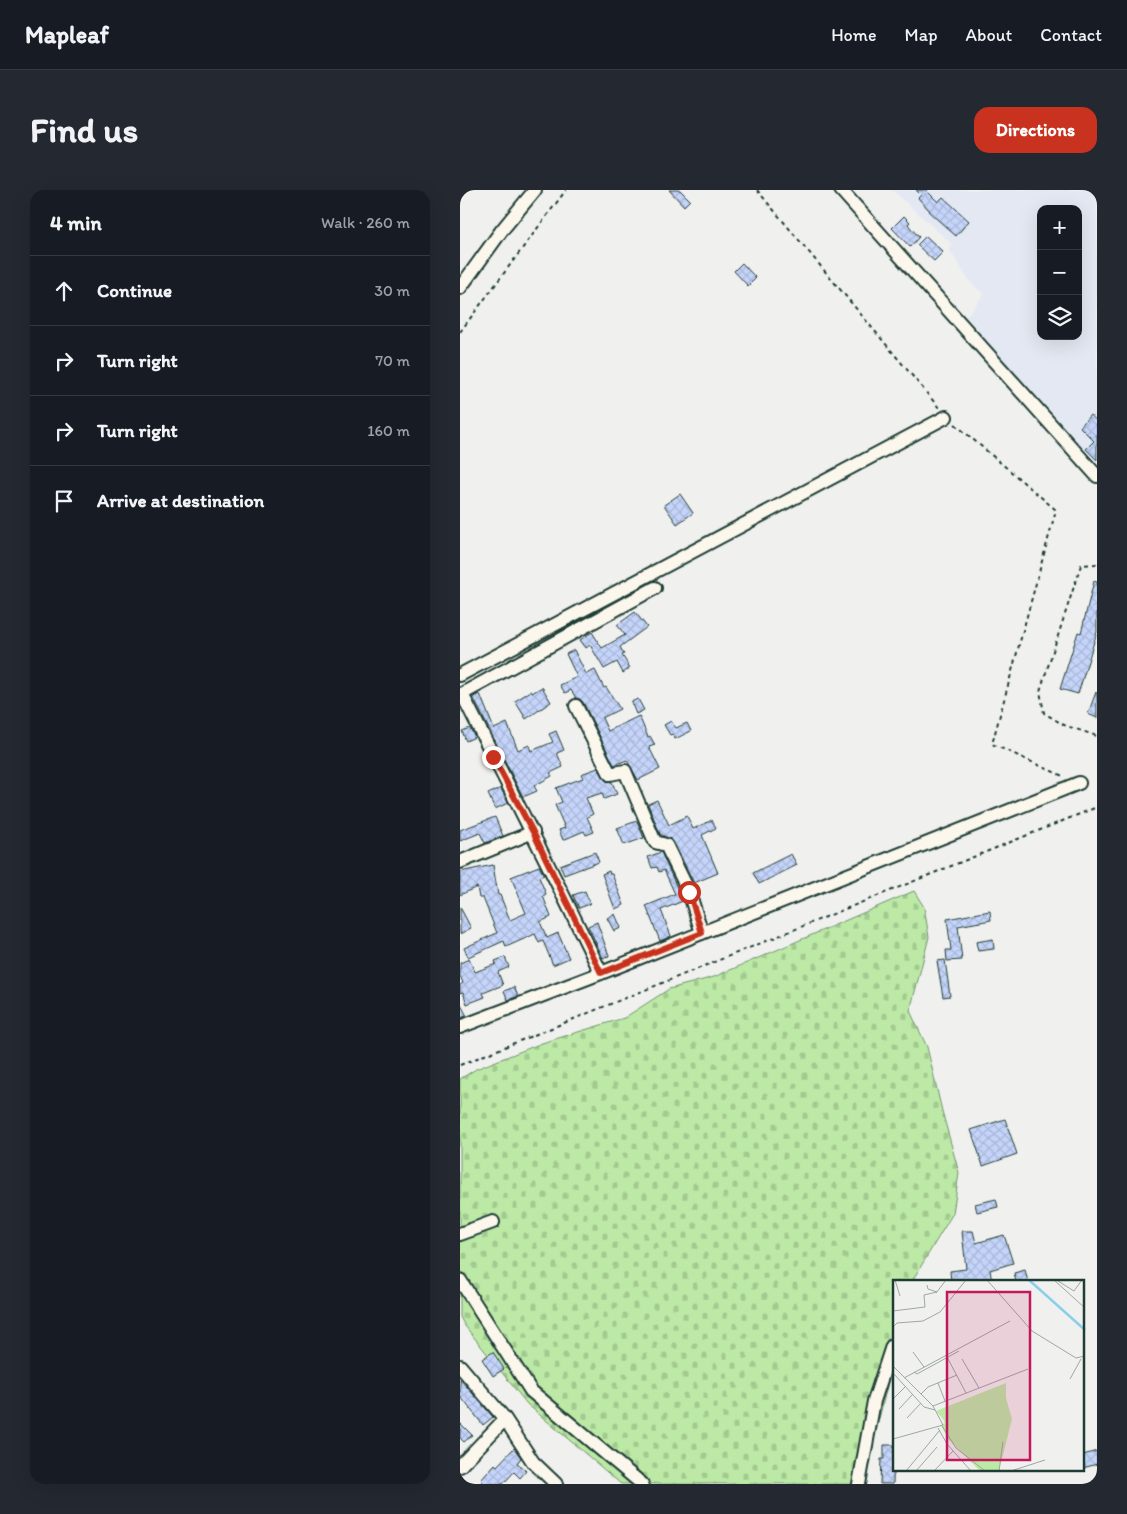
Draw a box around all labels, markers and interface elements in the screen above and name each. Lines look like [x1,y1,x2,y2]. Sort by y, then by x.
text: Mapleaf [25,20,109,49]
text: Home [831,24,877,46]
text: Map [905,24,938,46]
text: About [966,24,1012,46]
text: Contact [1040,24,1102,46]
button: Directions [974,107,1097,153]
text: Find us [30,109,138,151]
map controls [1037,205,1082,340]
button: + [1037,205,1082,250]
text: 4 min [50,210,102,235]
text: Walk · 260 m [321,213,410,232]
button: − [1037,250,1082,295]
icon: ahead [50,277,78,305]
text: Continue [97,279,172,302]
text: 30 m [374,281,410,300]
button: layers [1037,295,1082,340]
icon: right [50,347,78,375]
text: Turn right [97,349,178,372]
text: 70 m [375,351,410,370]
icon: right [50,417,78,445]
text: Turn right [97,419,178,442]
text: 160 m [367,421,410,440]
icon: arrive [50,487,78,515]
text: Arrive at destination [97,489,264,512]
route end [482,746,505,769]
route start [678,881,701,904]
inset map [893,1280,1084,1472]

